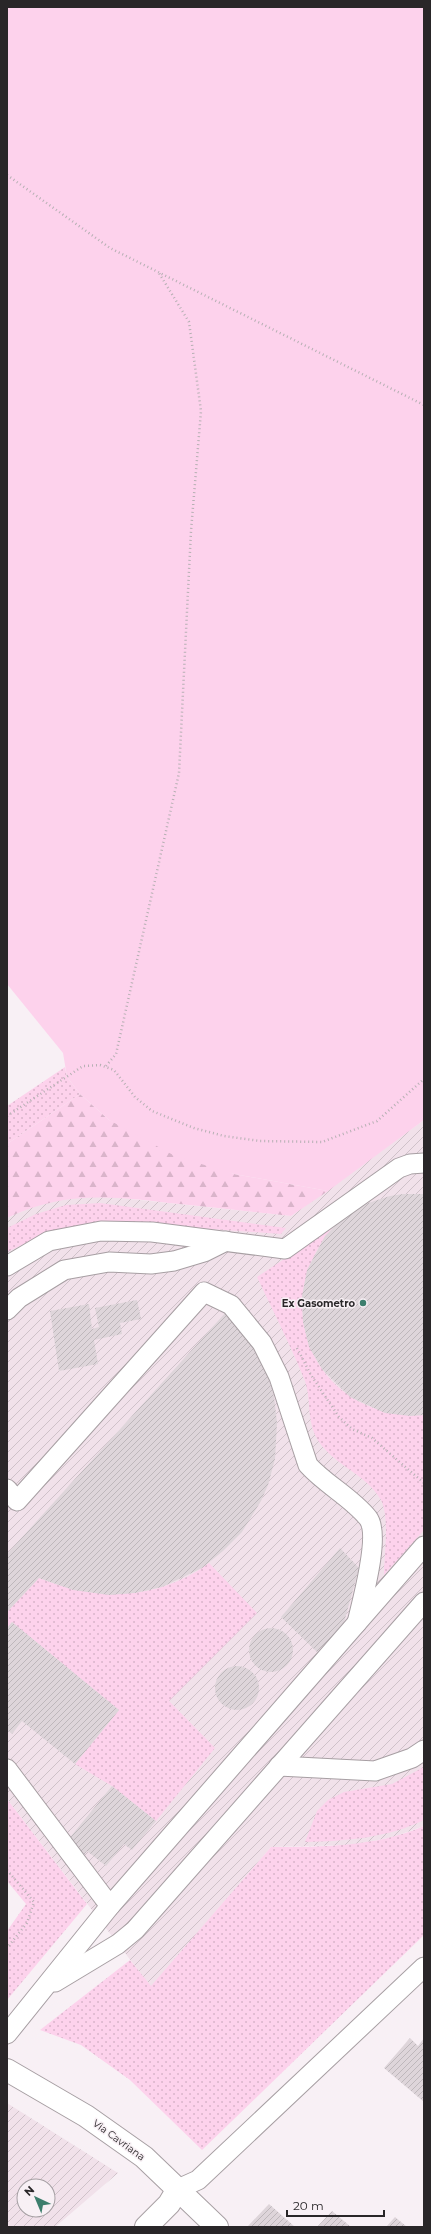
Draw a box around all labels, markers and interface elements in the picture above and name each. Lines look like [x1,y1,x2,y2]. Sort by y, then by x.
place label: Ex Gasometro [282,1297,355,1310]
marker: Ex Gasometro [358,1298,368,1308]
street label: Via Cavriana [90,2117,148,2163]
north arrow [16,2178,56,2218]
text: N [21,2183,37,2199]
scale bar [287,2192,384,2218]
text: 20 m [293,2198,324,2213]

